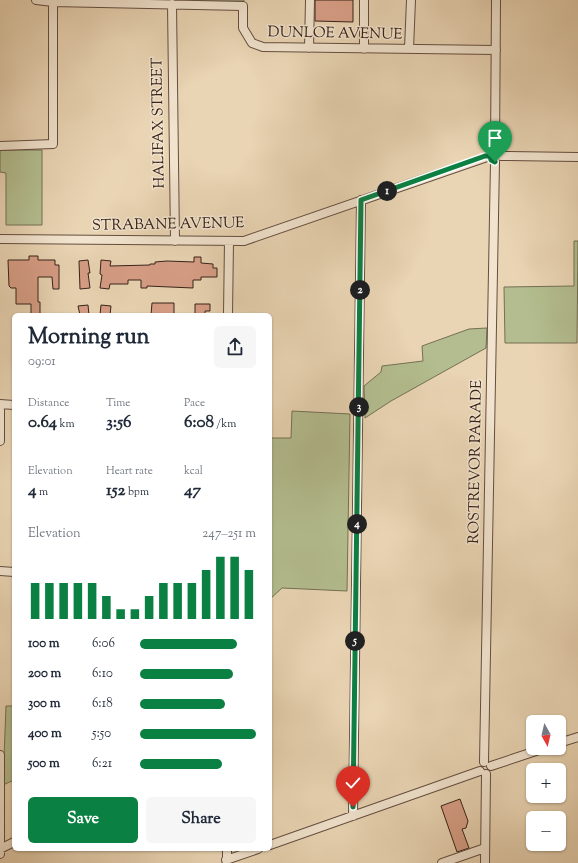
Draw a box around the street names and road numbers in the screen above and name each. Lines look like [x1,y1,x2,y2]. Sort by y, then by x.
street label: DUNLOE AVENUE [267,22,403,46]
street label: HALIFAX STREET [147,57,171,189]
street label: STRABANE AVENUE [92,213,244,237]
street label: ROSTREVOR PARADE [464,380,488,544]

